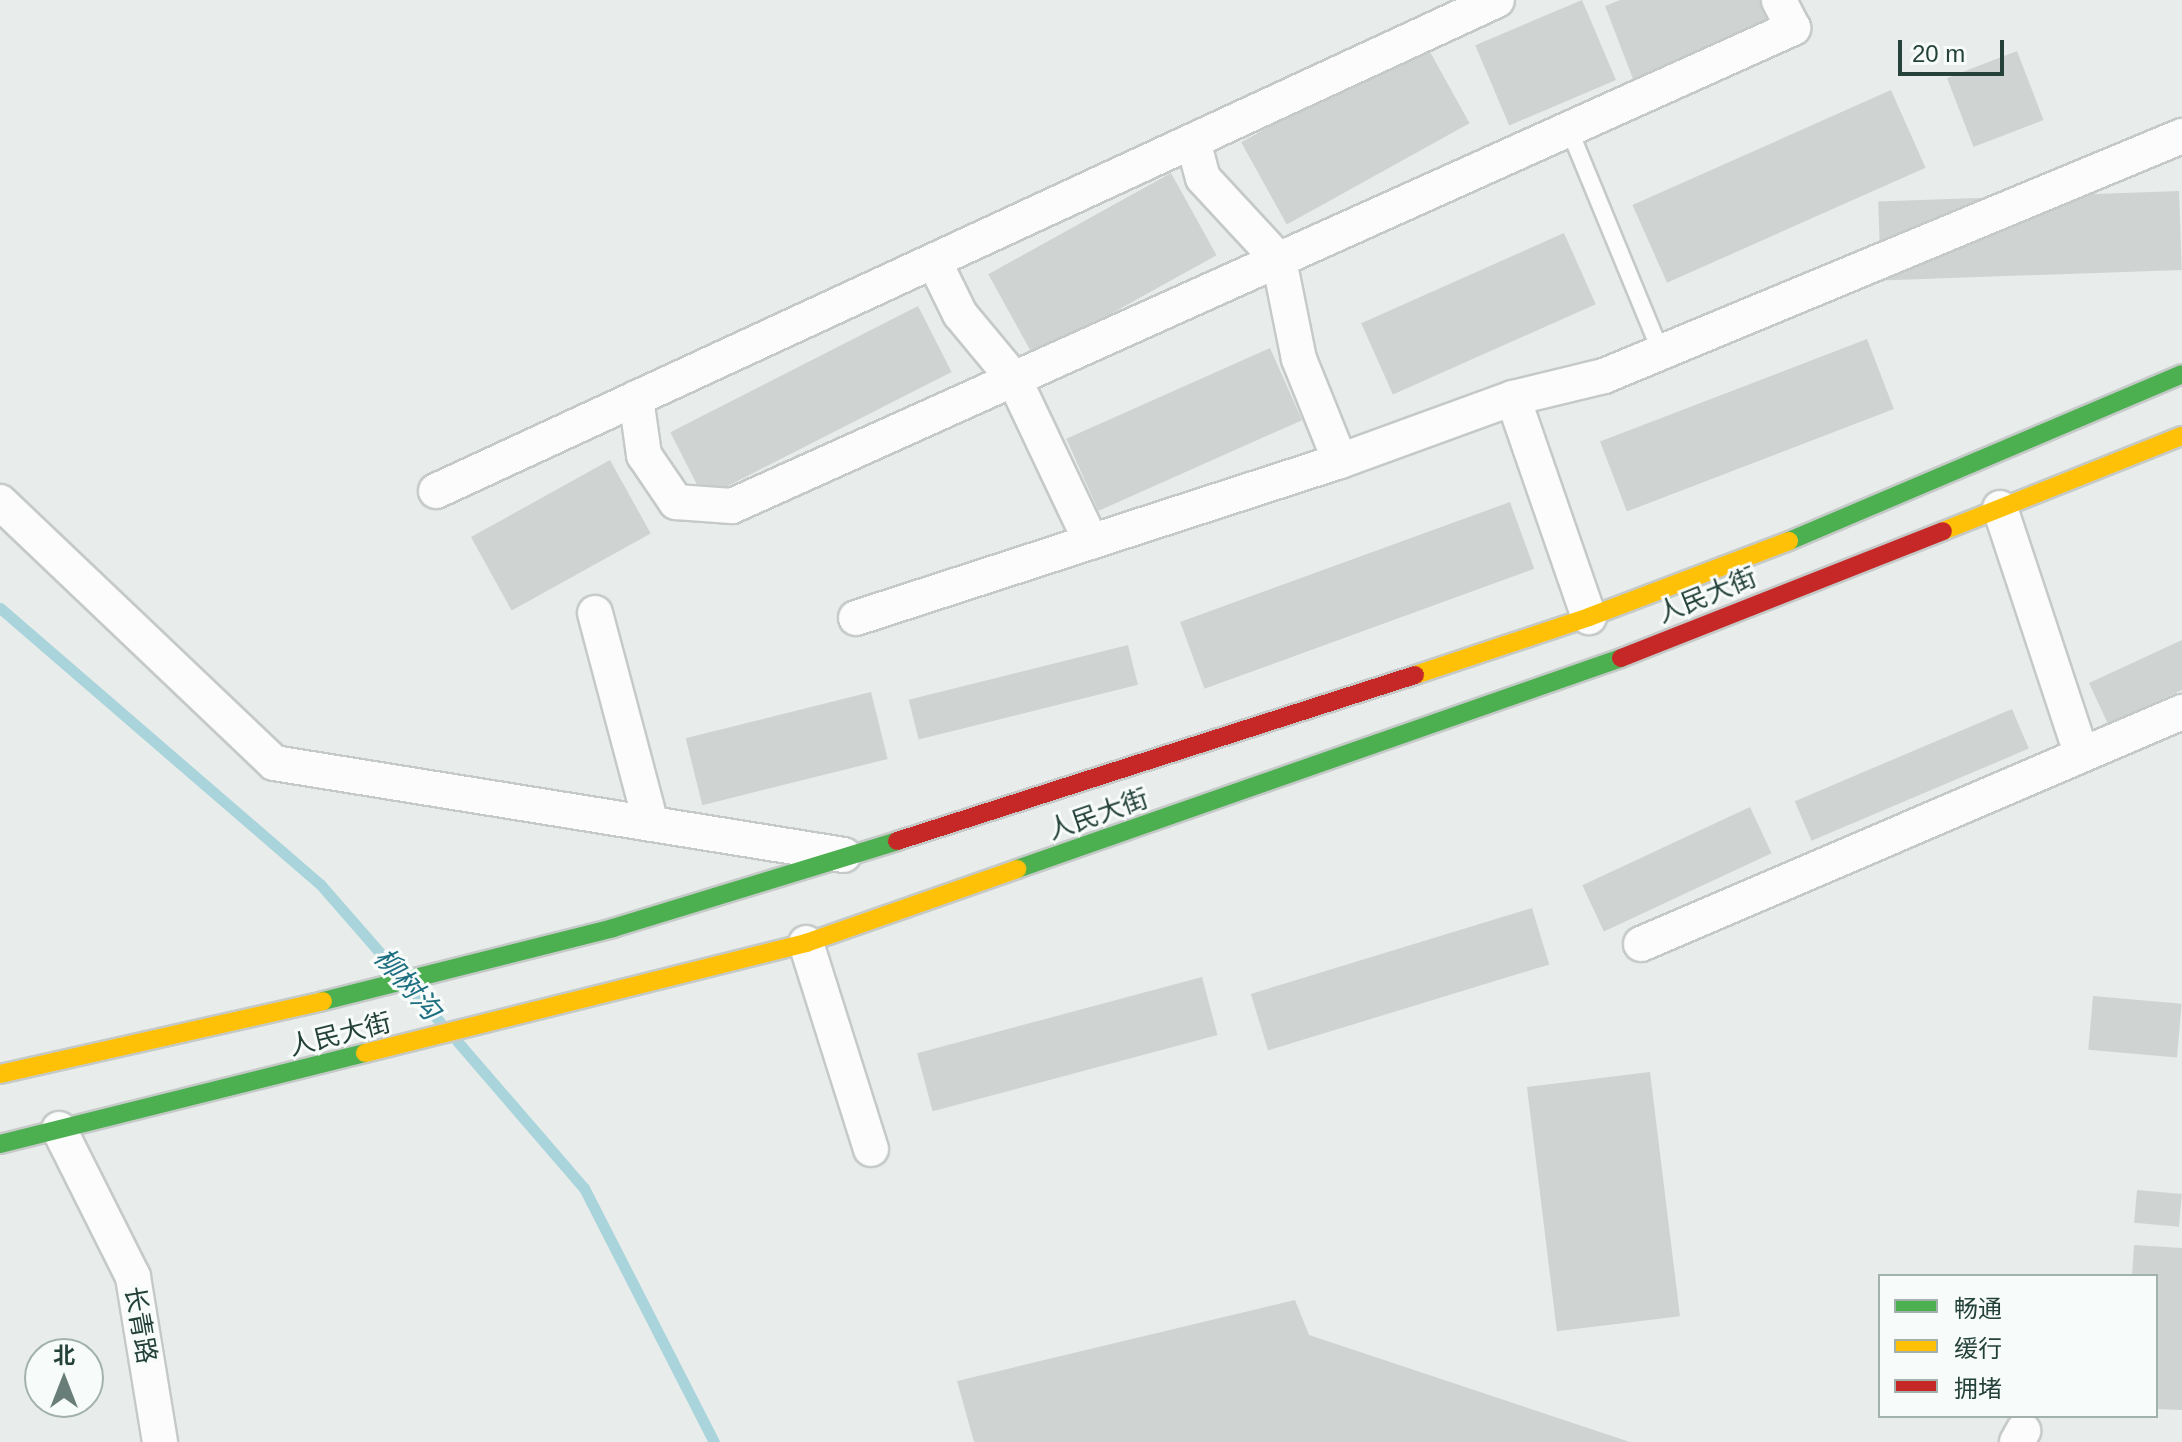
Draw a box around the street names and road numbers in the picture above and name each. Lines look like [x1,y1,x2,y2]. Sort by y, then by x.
street label: 人民大街 [1653,562,1761,630]
street label: 人民大街 [1044,783,1152,847]
street label: 人民大街 [286,1007,394,1063]
street label: 长青路 [118,1284,162,1366]

